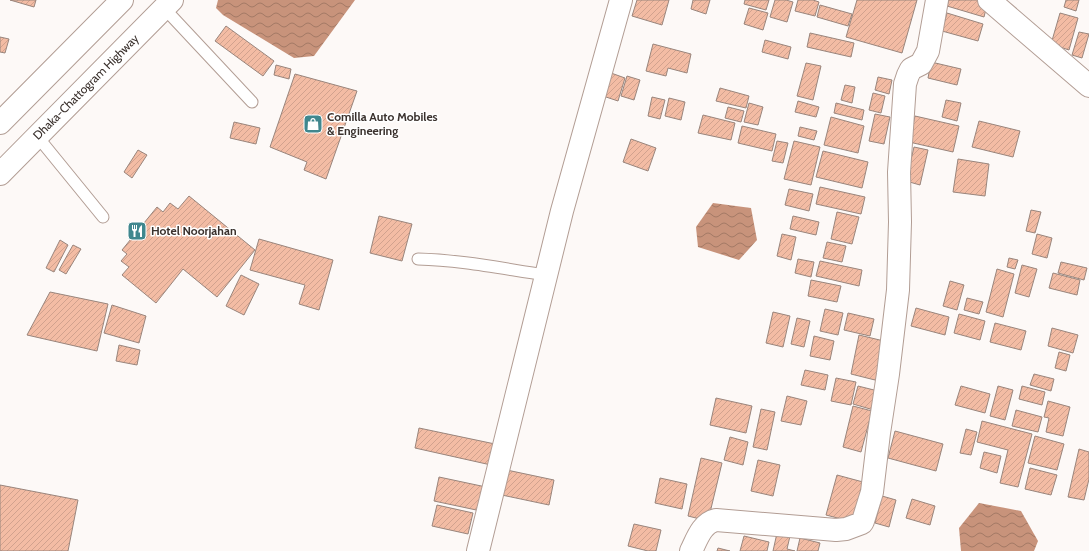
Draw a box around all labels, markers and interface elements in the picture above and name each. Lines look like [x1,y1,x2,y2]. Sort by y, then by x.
street label: Dhaka-Chattogram Highway [30,31,142,143]
place label: Comilla Auto Mobiles & Engineering [327,109,438,138]
shop icon: Comilla Auto Mobiles & Engineering [302,113,324,135]
restaurant icon: Hotel Noorjahan [126,220,148,242]
place label: Hotel Noorjahan [151,223,237,238]

